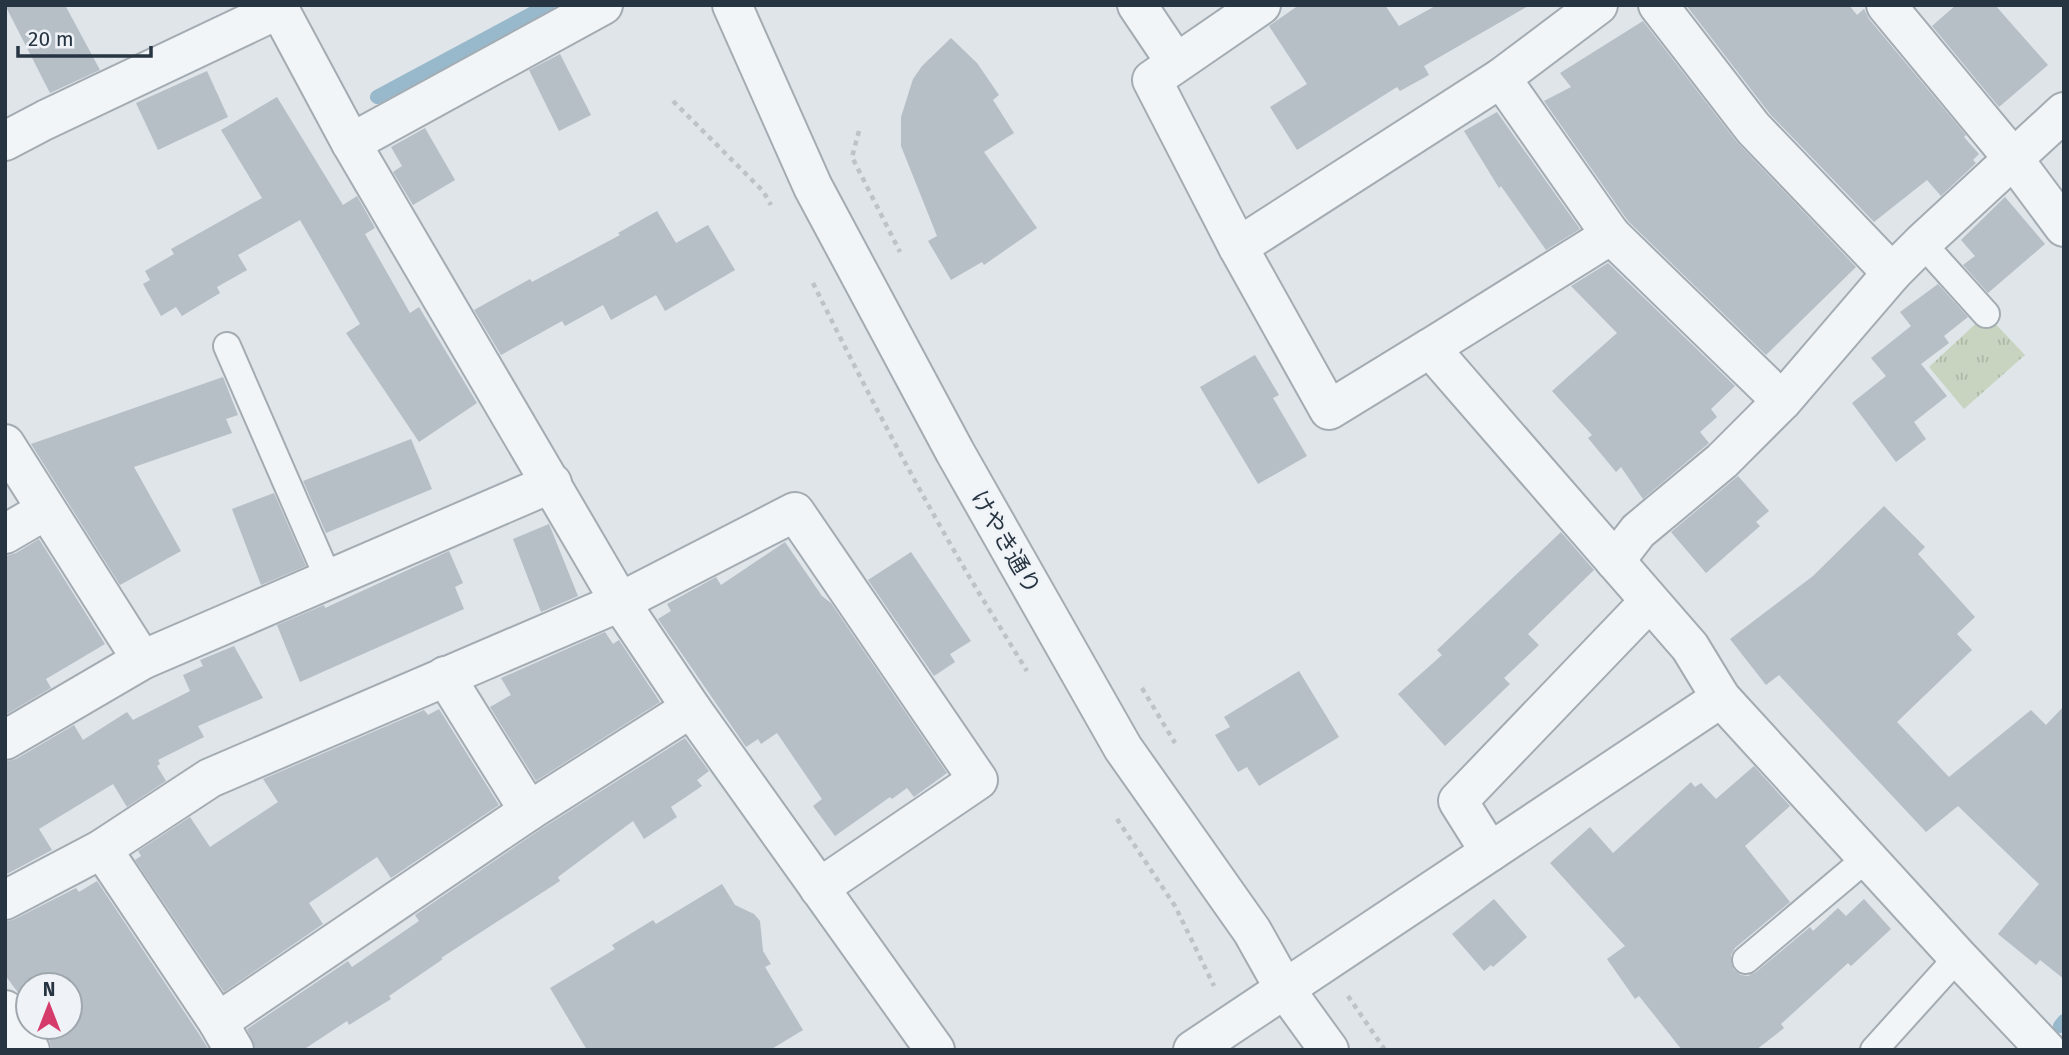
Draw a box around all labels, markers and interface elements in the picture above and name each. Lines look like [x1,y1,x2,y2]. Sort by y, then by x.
scale bar [18,14,150,58]
text: 20 m [28,26,74,52]
street label: けやき通り [965,485,1047,599]
north arrow [14,971,84,1041]
text: N [43,978,55,1001]

